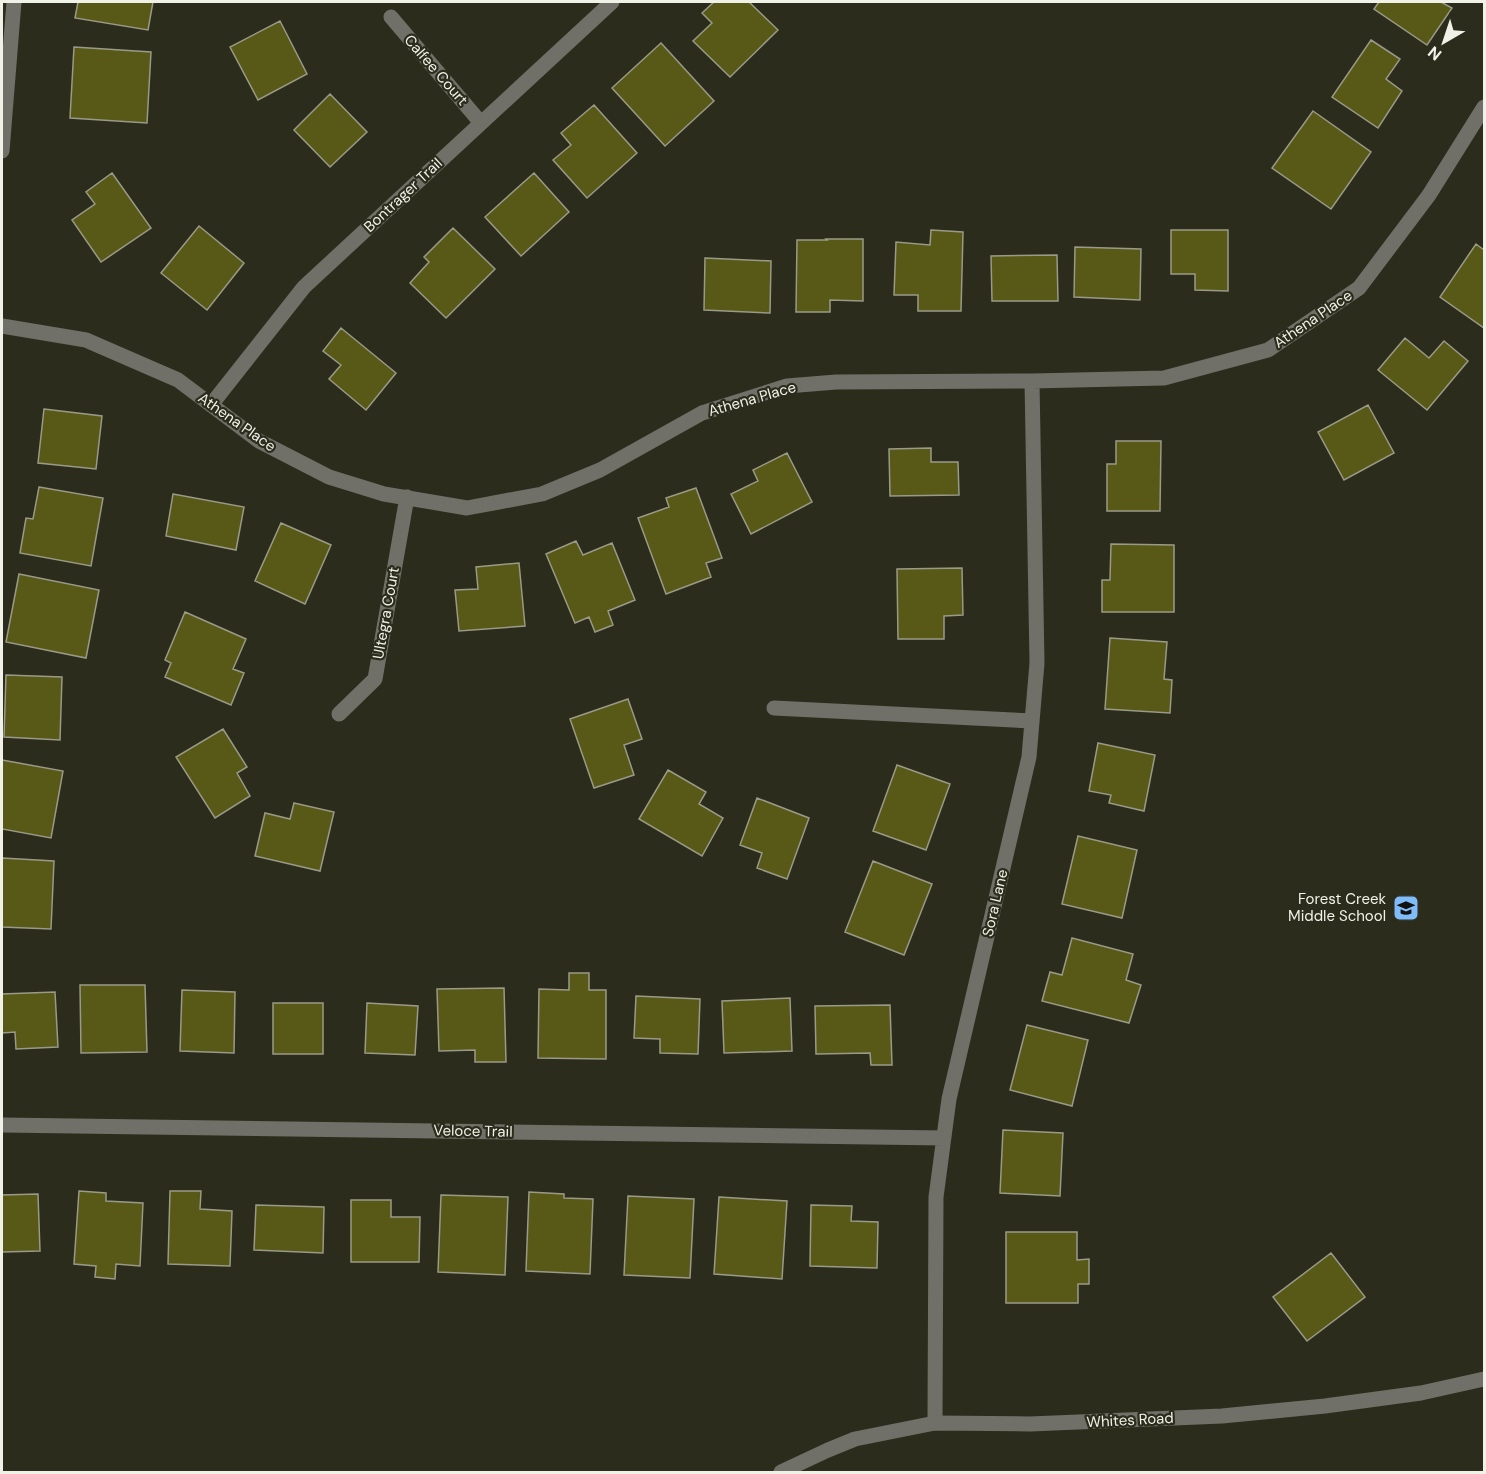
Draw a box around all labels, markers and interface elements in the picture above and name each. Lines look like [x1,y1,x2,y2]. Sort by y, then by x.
north arrow [1414,12,1474,72]
street label: Calfee Court [400,30,472,110]
text: N [1424,41,1446,65]
street label: Bontrager Trail [359,153,447,237]
street label: Athena Place [1270,285,1356,353]
street label: Athena Place [706,377,798,421]
street label: Athena Place [194,388,280,456]
street label: Ultegra Court [368,565,404,661]
street label: Sora Lane [978,867,1012,939]
place label: Forest Creek Middle School [1288,889,1386,926]
school or university icon: Forest Creek Middle School [1391,893,1421,923]
street label: Veloce Trail [433,1120,513,1142]
street label: Whites Road [1086,1408,1174,1432]

